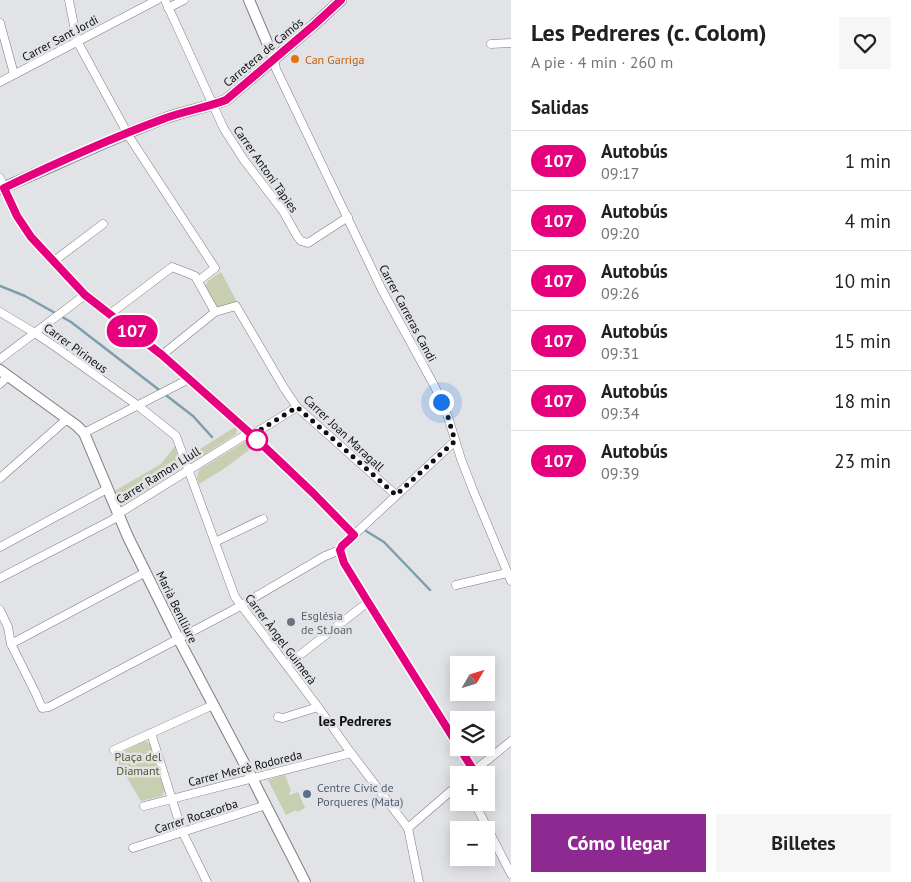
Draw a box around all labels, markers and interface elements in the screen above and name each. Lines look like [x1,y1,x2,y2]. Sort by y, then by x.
street label: Carrer Sant Jordi [19,12,101,64]
street label: Carretera de Camós [220,14,306,90]
text: Les Pedreres (c. Colom) [531,17,767,48]
button: heart [839,17,891,69]
place label: Can Garriga [305,52,364,67]
text: A pie · 4 min · 260 m [531,52,673,72]
marker: Can Garriga [289,53,301,65]
text: Salidas [531,95,589,119]
street label: Carrer Antoni Tàpies [230,123,302,215]
text: Autobús [601,139,668,163]
text: 107 [543,149,574,172]
text: 1 min [845,149,891,173]
text: 09:17 [601,163,639,183]
text: Autobús [601,199,668,223]
text: 107 [543,209,574,232]
text: 4 min [845,209,891,233]
text: 09:20 [601,223,639,243]
text: Autobús [601,259,668,283]
street label: Carrer Carreras Candi [376,262,440,364]
text: 107 [543,269,574,292]
text: 10 min [834,269,891,293]
text: 09:26 [601,283,639,303]
line badge: 107 [103,315,161,347]
text: 107 [117,319,147,342]
text: Autobús [601,319,668,343]
street label: Carrer Pirineus [41,320,111,376]
text: 107 [543,329,574,352]
text: 15 min [834,329,891,353]
text: 09:31 [601,343,639,363]
text: Autobús [601,379,668,403]
text: 107 [543,389,574,412]
text: 18 min [834,389,891,413]
your location [429,390,454,415]
street label: Carrer Joan Maragall [301,392,388,475]
text: 09:34 [601,403,639,423]
unlabelled marker [246,429,268,451]
text: Autobús [601,439,668,463]
street label: Carrer Ramon Llull [113,443,203,507]
text: 107 [543,449,574,472]
text: 23 min [834,449,891,473]
text: 09:39 [601,463,639,483]
street label: Marià Benlliure [153,568,201,646]
street label: Carrer Àngel Guimerà [242,591,320,687]
place label: Església de St.Joan [301,608,352,637]
marker: Església de St.Joan [285,616,297,628]
north arrow [450,656,495,701]
map controls [450,656,495,866]
button: layers [450,711,495,756]
district label: les Pedreres [319,712,391,730]
street label: Carrer Mercè Rodoreda [187,747,303,789]
park label: Plaça del Diamant [115,749,162,778]
button: + [450,766,495,811]
place label: Centre Cívic de Porqueres (Mata) [317,780,403,809]
marker: Centre Cívic de Porqueres (Mata) [301,788,313,800]
street label: Carrer Rocacorba [153,795,240,837]
button: Cómo llegar [531,814,706,872]
button: Billetes [716,814,891,872]
button: − [450,821,495,866]

